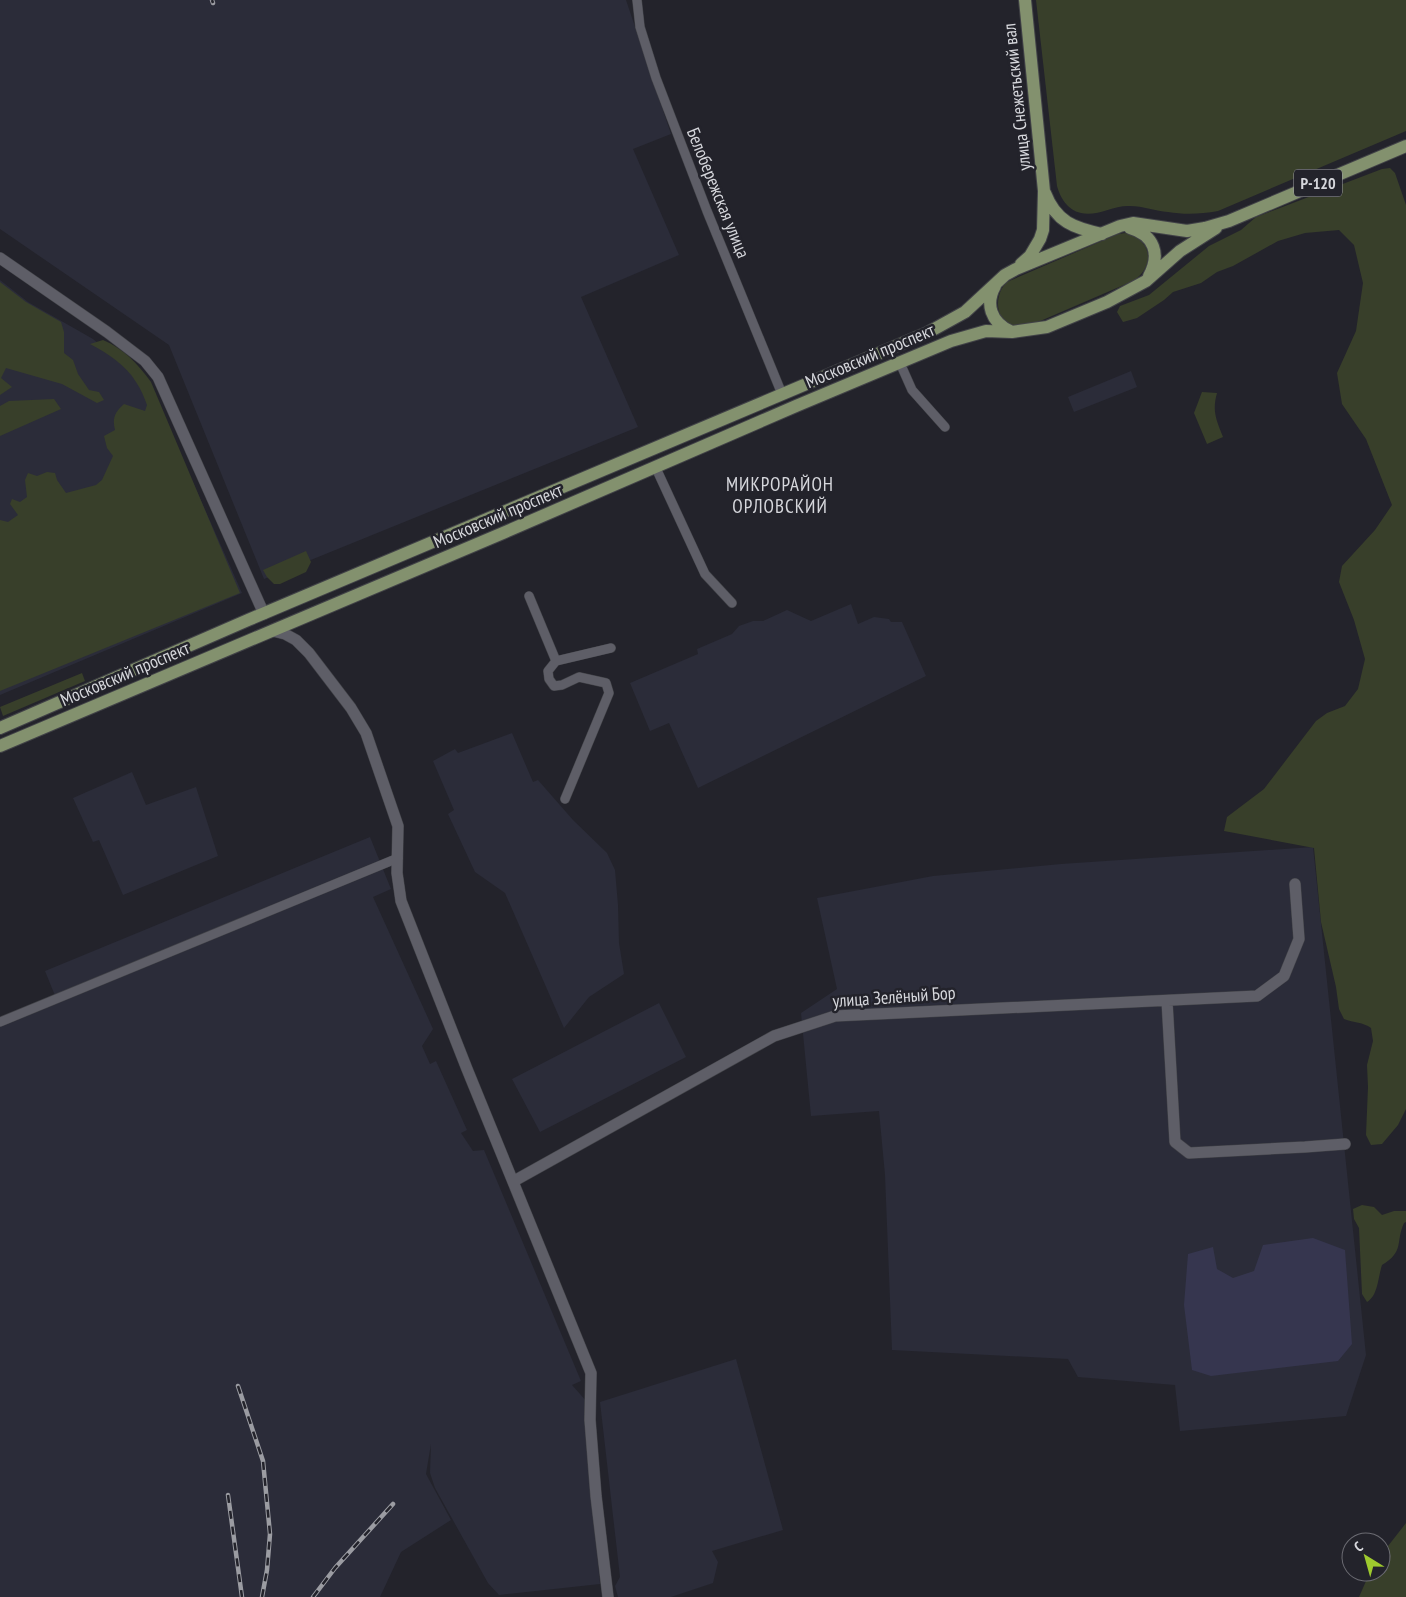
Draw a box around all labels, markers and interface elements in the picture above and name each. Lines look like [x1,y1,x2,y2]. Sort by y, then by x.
street label: улица Снежетьский вал [997,22,1036,172]
street label: Белобережская улица [682,124,755,261]
road number: Р-120 [1294,170,1342,197]
street label: Московский проспект [802,318,938,393]
district label: МИКРОРАЙОН ОРЛОВСКИЙ [726,472,834,518]
street label: Московский проспект [430,478,566,553]
street label: Московский проспект [57,636,193,711]
street label: улица Зелёный Бор [832,981,956,1012]
north arrow [1341,1532,1391,1582]
text: С [1350,1537,1367,1556]

